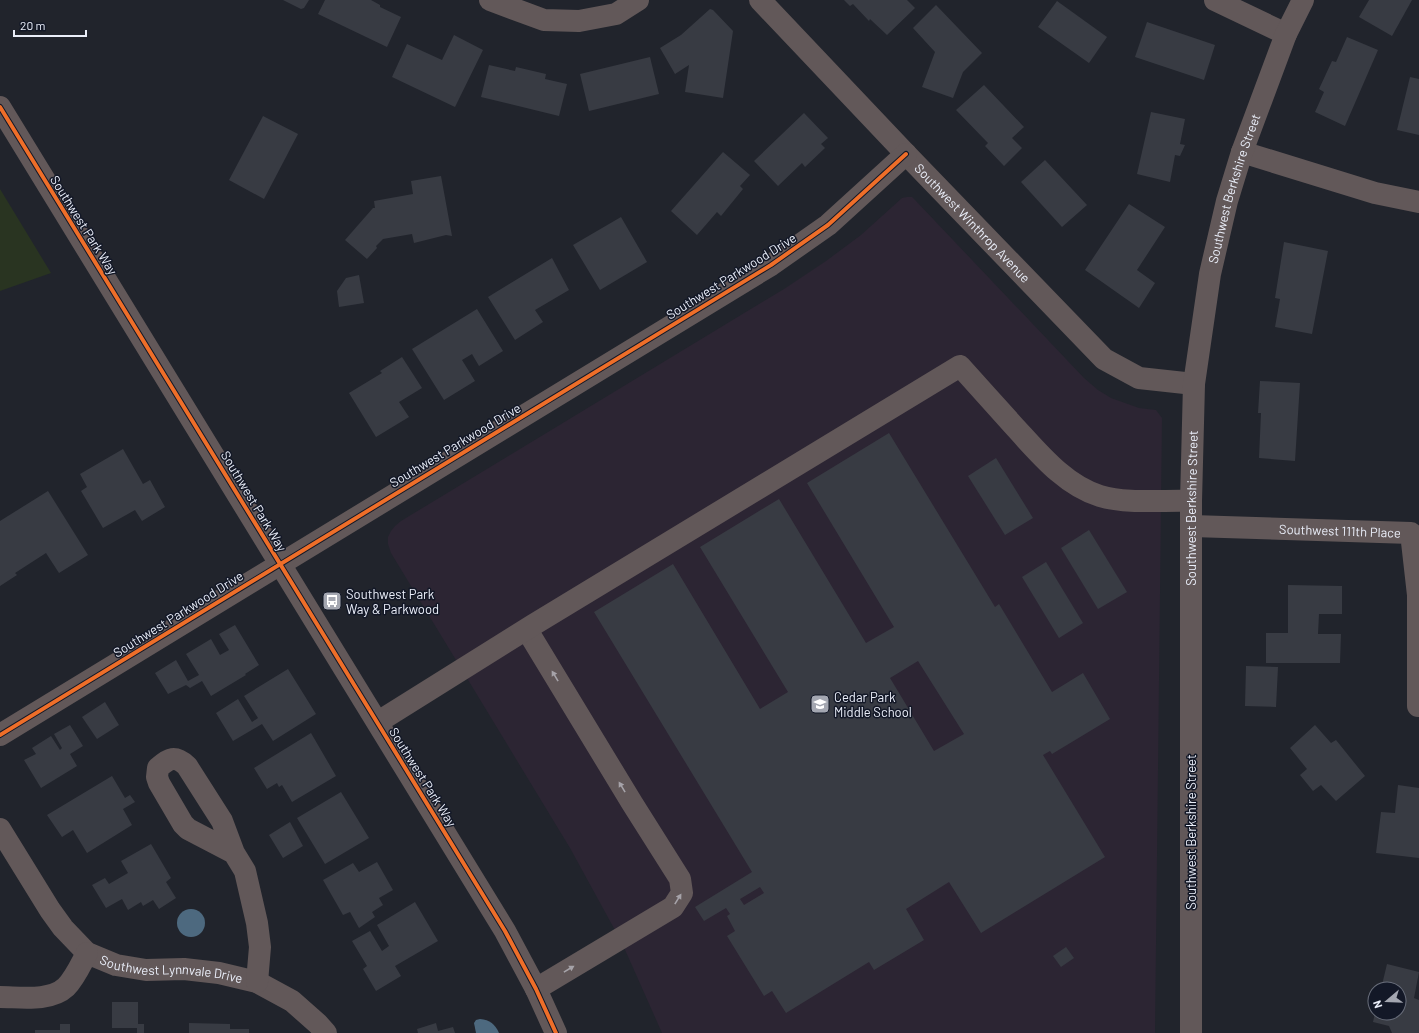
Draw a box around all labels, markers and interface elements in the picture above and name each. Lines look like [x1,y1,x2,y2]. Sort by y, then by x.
scale bar [14,12,86,38]
text: 20 m [20,18,46,32]
street label: Southwest Berkshire Street [1205,111,1264,265]
street label: Southwest Winthrop Avenue [911,160,1034,286]
street label: Southwest Park Way [47,172,121,278]
street label: Southwest Parkwood Drive [663,229,799,323]
street label: Southwest Parkwood Drive [386,399,524,491]
street label: Southwest Berkshire Street [1183,430,1201,586]
street label: Southwest Park Way [218,448,290,554]
street label: Southwest 111th Place [1279,521,1401,541]
street label: Southwest Parkwood Drive [110,567,246,661]
place label: Southwest Park Way & Parkwood [346,586,439,617]
bus stop icon: Southwest Park Way & Parkwood [321,590,343,612]
one-way arrow [551,670,558,682]
place label: Cedar Park Middle School [834,689,912,720]
school or university icon: Cedar Park Middle School [809,693,831,715]
street label: Southwest Park Way [386,724,460,830]
street label: Southwest Berkshire Street [1183,754,1199,910]
one-way arrow [619,781,626,793]
one-way arrow [674,893,681,905]
street label: Southwest Lynnvale Drive [98,951,244,986]
one-way arrow [564,965,574,973]
north arrow [1367,981,1407,1021]
text: N [1370,999,1384,1010]

